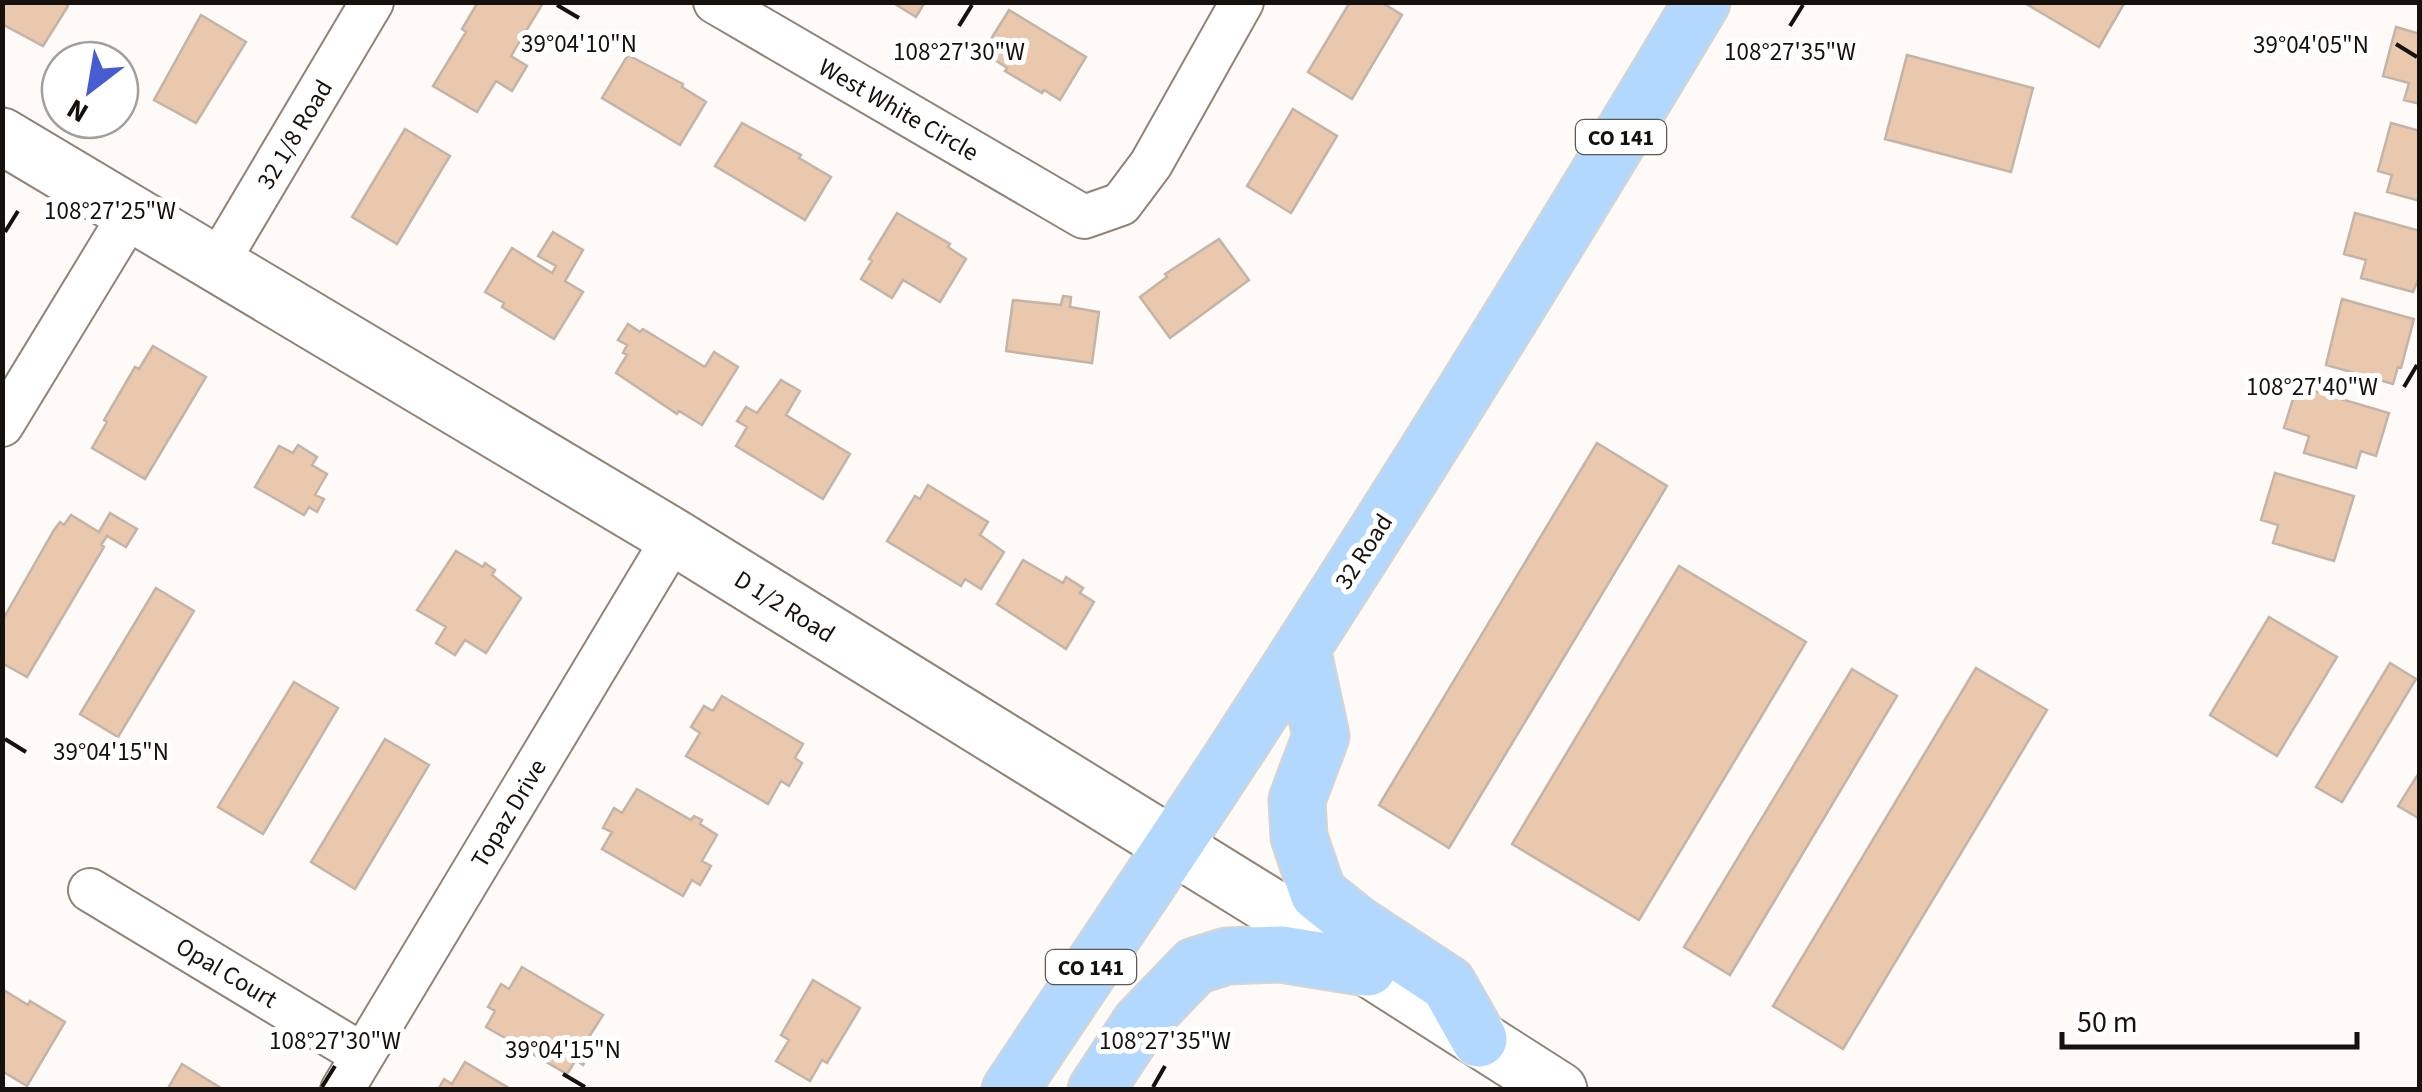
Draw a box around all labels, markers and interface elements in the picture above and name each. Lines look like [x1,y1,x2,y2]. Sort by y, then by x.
text: 39°04'10"N [521,26,637,62]
text: 39°04'05"N [2253,27,2369,63]
text: 108°27'30"W [893,34,1025,70]
text: 108°27'35"W [1724,34,1856,70]
north arrow [40,40,140,140]
street label: West White Circle [812,49,985,170]
street label: 32 1/8 Road [248,73,342,196]
text: N [59,89,96,133]
road number: CO 141 [1576,120,1666,154]
text: 108°27'25"W [44,193,176,229]
text: 108°27'40"W [2246,369,2378,405]
street label: 32 Road [1326,507,1402,596]
street label: D 1/2 Road [727,562,842,652]
text: 39°04'15"N [53,734,169,770]
street label: Topaz Drive [462,752,556,875]
street label: Opal Court [169,928,285,1018]
road number: CO 141 [1046,950,1136,984]
scale bar [2062,987,2357,1049]
text: 50 m [2077,1001,2138,1044]
text: 108°27'30"W [269,1023,401,1059]
text: 108°27'35"W [1099,1023,1231,1059]
text: 39°04'15"N [505,1032,621,1068]

